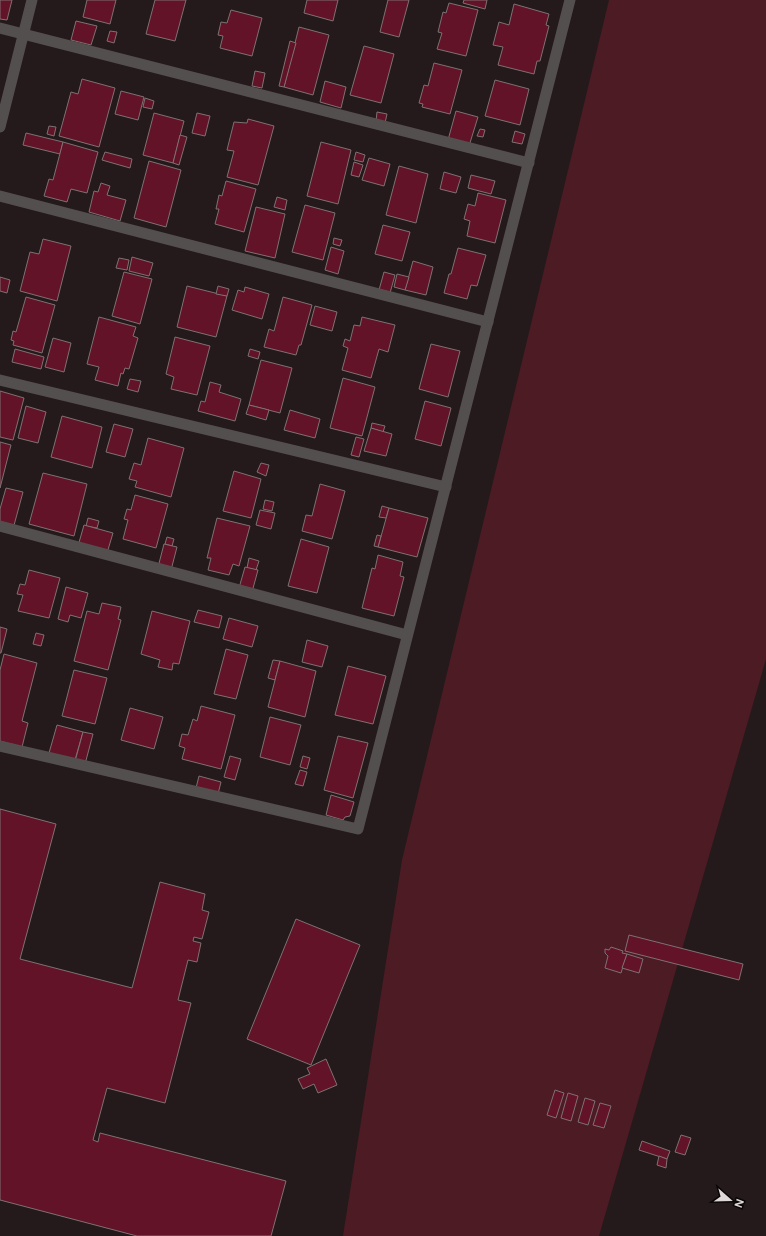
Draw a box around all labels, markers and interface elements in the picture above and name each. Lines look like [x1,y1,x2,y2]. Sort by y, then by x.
north arrow [710,1180,750,1220]
text: N [731,1197,746,1209]

